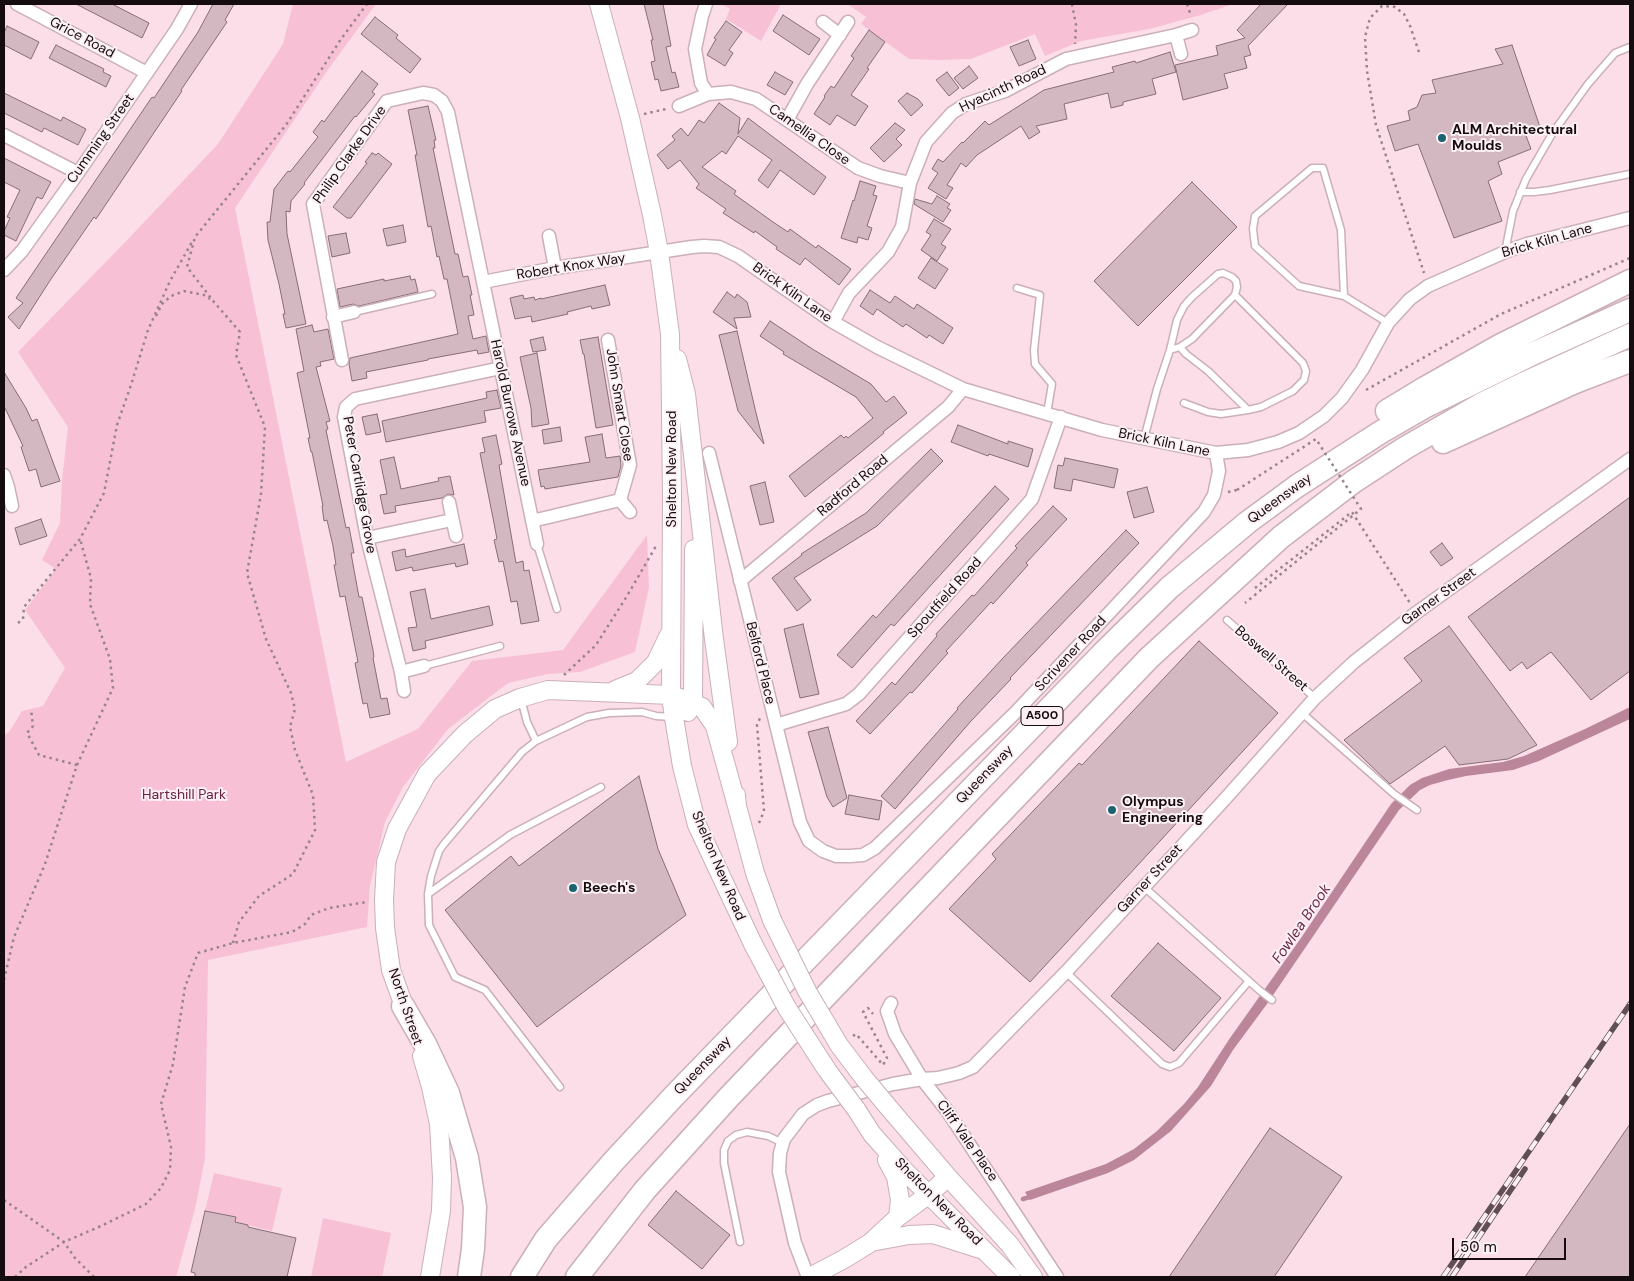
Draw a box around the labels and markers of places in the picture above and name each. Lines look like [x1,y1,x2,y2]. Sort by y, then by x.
place label: ALM Architectural Moulds [1452,122,1577,154]
marker: ALM Architectural Moulds [1436,132,1448,144]
place label: Olympus Engineering [1122,794,1203,826]
marker: Olympus Engineering [1106,804,1118,816]
place label: Beech's [583,880,635,896]
marker: Beech's [567,882,579,894]

